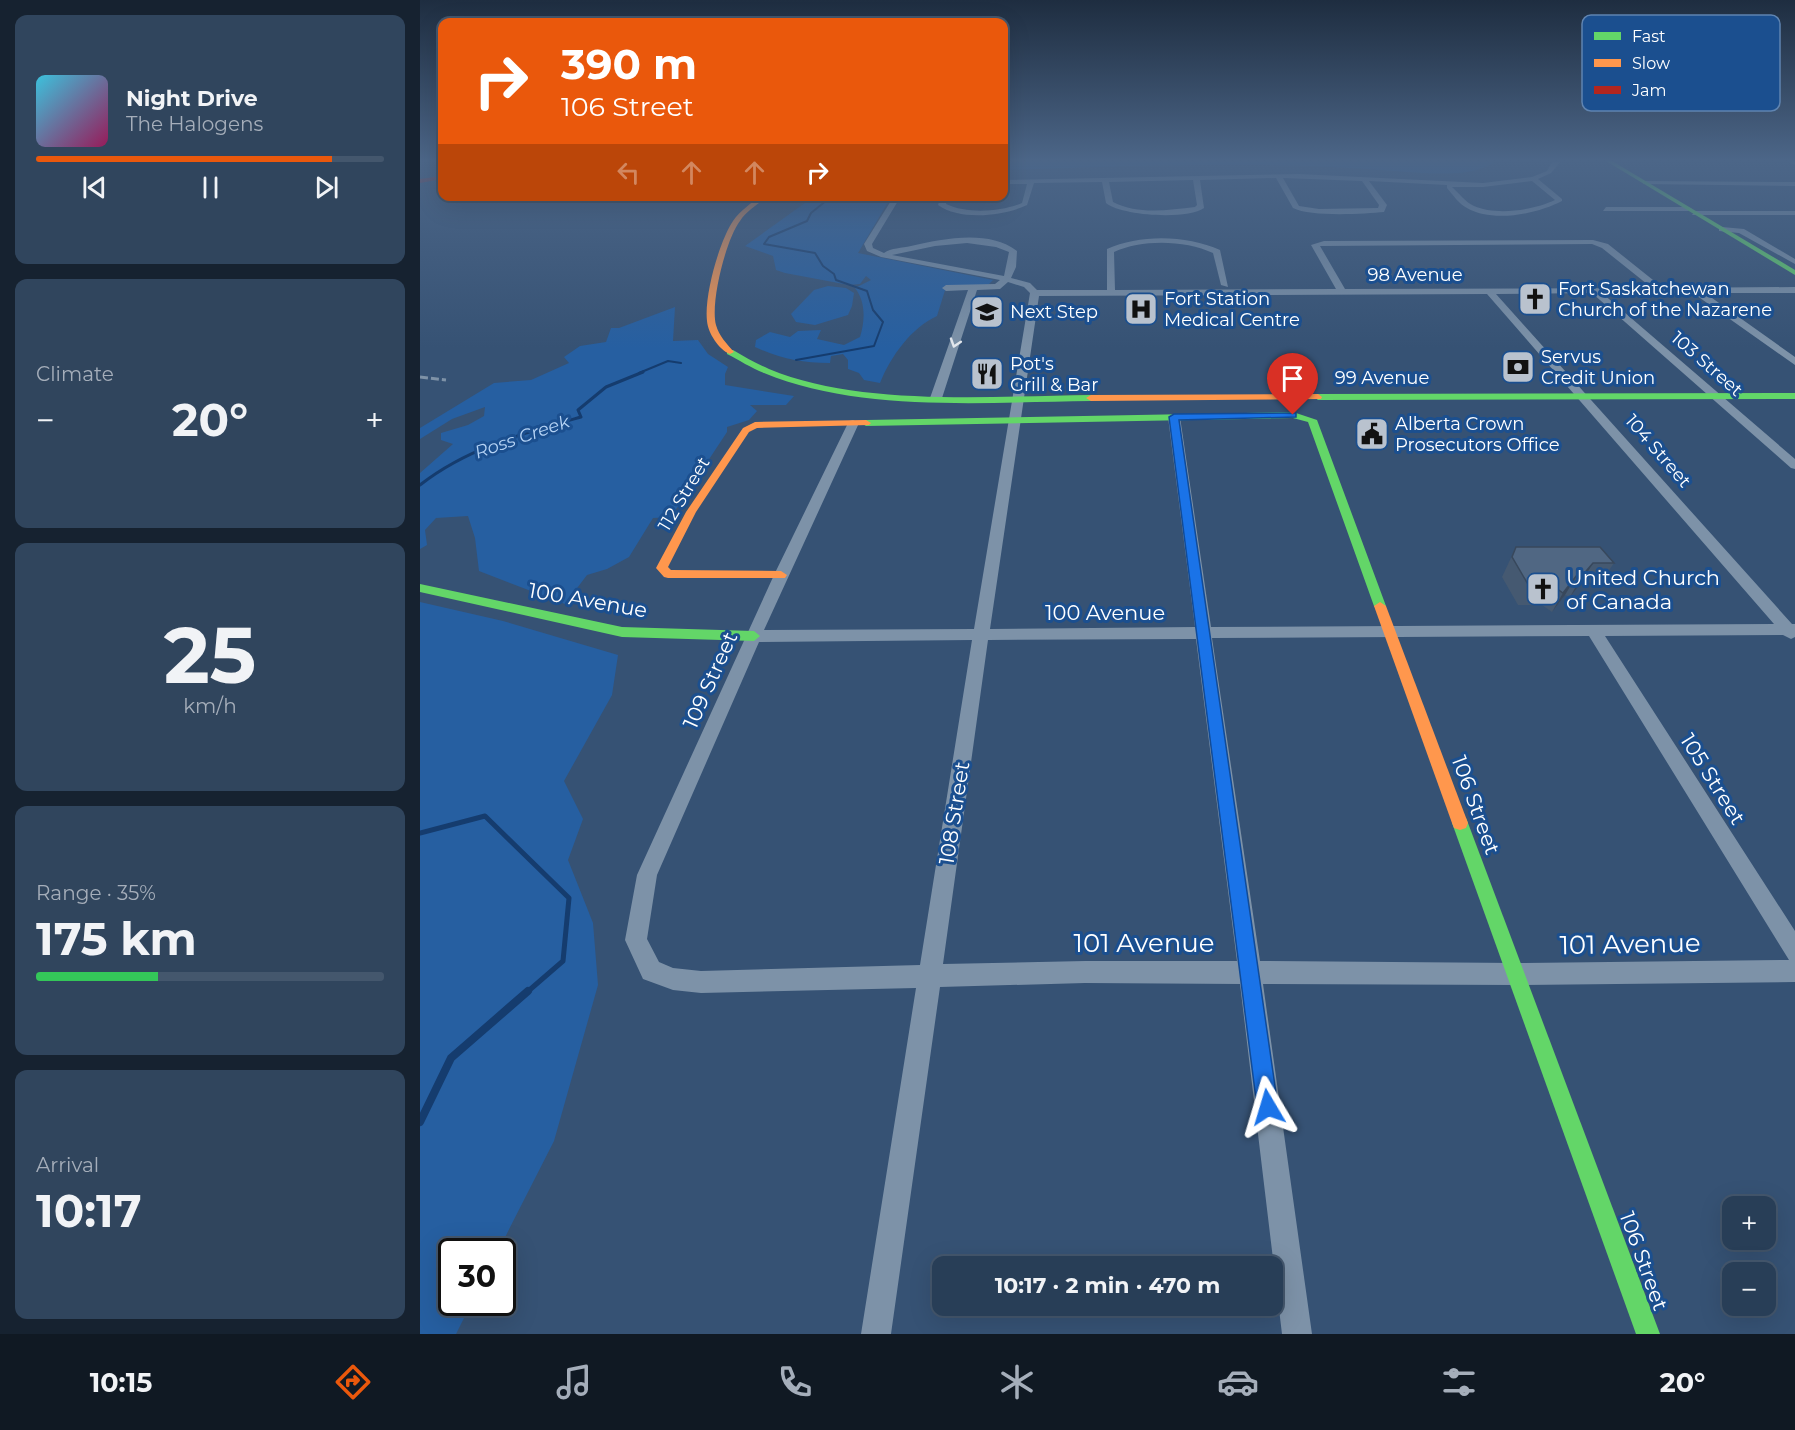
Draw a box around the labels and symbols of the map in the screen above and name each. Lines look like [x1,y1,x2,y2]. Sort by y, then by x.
legend [1582,15,1780,111]
text: Fast [1632,27,1666,46]
text: Slow [1632,54,1670,73]
text: Jam [1631,81,1666,100]
street label: 98 Avenue [1367,264,1463,286]
place label: Fort Saskatchewan Church of the Nazarene [1558,278,1772,321]
church icon: Fort Saskatchewan Church of the Nazarene [1517,281,1553,317]
place label: Fort Station Medical Centre [1164,288,1300,331]
hospital icon: Fort Station Medical Centre [1123,291,1159,327]
school or university icon: Next Step [969,294,1005,330]
place label: Next Step [1010,301,1098,323]
street label: 103 Street [1667,327,1747,401]
one-way arrow [950,337,963,348]
place label: Servus Credit Union [1541,346,1655,389]
bank icon: Servus Credit Union [1500,349,1536,385]
place label: Pot's Grill & Bar [1010,353,1098,396]
pin [1267,353,1318,415]
restaurant icon: Pot's Grill & Bar [969,356,1005,392]
street label: 99 Avenue [1335,367,1429,389]
water label: Ross Creek [472,410,574,464]
street label: 104 Street [1620,410,1696,492]
place label: Alberta Crown Prosecutors Office [1395,413,1560,456]
public building icon: Alberta Crown Prosecutors Office [1354,416,1390,452]
street label: 112 Street [653,453,715,535]
place label: United Church of Canada [1566,565,1720,614]
church icon: United Church of Canada [1525,571,1561,607]
street label: 100 Avenue [527,577,649,623]
street label: 100 Avenue [1045,600,1165,625]
street label: 109 Street [678,628,742,732]
street label: 105 Street [1675,729,1751,829]
street label: 106 Street [1447,752,1505,858]
street label: 108 Street [934,760,974,866]
street label: 101 Avenue [1074,927,1214,959]
street label: 101 Avenue [1559,927,1701,961]
position arrow [1236,1075,1300,1139]
street label: 106 Street [1615,1208,1673,1314]
speed limit sign: 30 [438,1238,516,1316]

